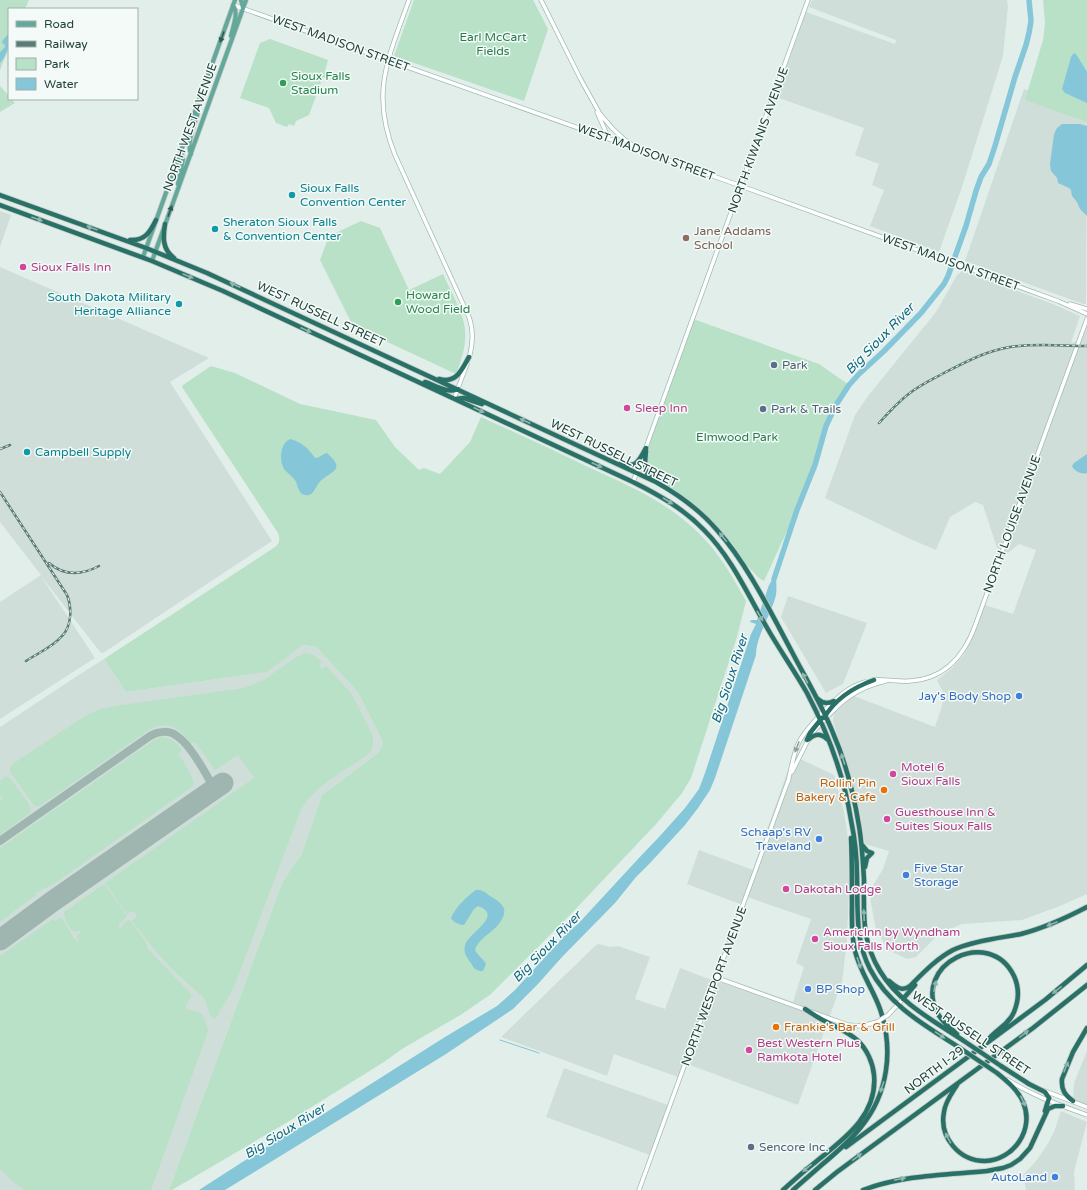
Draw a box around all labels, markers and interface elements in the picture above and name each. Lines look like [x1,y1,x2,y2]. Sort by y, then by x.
legend [8,8,138,100]
street label: WEST MADISON STREET [270,12,412,75]
text: Road [44,17,74,31]
park label: Earl McCart Fields [460,30,527,58]
one-way arrow [219,31,225,43]
text: Railway [44,37,88,51]
text: Park [44,57,70,71]
street label: NORTH WEST AVENUE [160,61,220,193]
street label: NORTH KIWANIS AVENUE [725,65,791,215]
place label: Sioux Falls Stadium [291,69,350,97]
text: Water [44,77,79,91]
marker: Sioux Falls Stadium [278,78,288,88]
street label: WEST MADISON STREET [575,121,717,184]
place label: Sioux Falls Convention Center [300,181,407,209]
marker: Sioux Falls Convention Center [287,190,297,200]
one-way arrow [167,205,173,217]
place label: Sheraton Sioux Falls & Convention Center [223,215,341,243]
one-way arrow [31,216,43,222]
marker: Sheraton Sioux Falls & Convention Center [210,224,220,234]
place label: Jane Addams School [694,224,771,252]
one-way arrow [86,225,98,231]
street label: WEST MADISON STREET [880,231,1022,294]
marker: Jane Addams School [681,233,691,243]
place label: Sioux Falls Inn [31,260,111,274]
marker: Sioux Falls Inn [18,262,28,272]
one-way arrow [183,273,194,279]
street label: WEST RUSSELL STREET [255,278,388,350]
one-way arrow [229,282,240,288]
place label: Howard Wood Field [406,288,470,316]
place label: South Dakota Military Heritage Alliance [47,290,172,318]
marker: Howard Wood Field [393,297,403,307]
marker: South Dakota Military Heritage Alliance [174,299,184,309]
water label: Big Sioux River [842,299,919,378]
one-way arrow [301,327,312,333]
place label: Park [782,358,808,372]
marker: Park [769,360,779,370]
place label: Sleep Inn [635,401,687,415]
place label: Park & Trails [771,402,842,416]
marker: Sleep Inn [622,403,632,413]
marker: Park & Trails [758,404,768,414]
one-way arrow [474,407,485,413]
street label: WEST RUSSELL STREET [548,416,680,490]
one-way arrow [520,418,531,424]
park label: Elmwood Park [696,430,778,444]
place label: Campbell Supply [35,445,132,459]
marker: Campbell Supply [22,447,32,457]
street label: NORTH LOUISE AVENUE [981,453,1044,595]
one-way arrow [592,462,603,468]
one-way arrow [662,497,673,504]
one-way arrow [719,532,727,543]
one-way arrow [757,610,764,622]
water label: Big Sioux River [708,631,753,725]
one-way arrow [802,672,809,683]
place label: Jay's Body Shop [919,689,1011,703]
marker: Jay's Body Shop [1014,691,1024,701]
one-way arrow [794,741,800,753]
one-way arrow [840,753,846,765]
place label: Motel 6 Sioux Falls [901,760,960,788]
marker: Motel 6 Sioux Falls [888,769,898,779]
place label: Rollin' Pin Bakery & Cafe [796,776,876,804]
marker: Rollin' Pin Bakery & Cafe [879,785,889,795]
place label: Guesthouse Inn & Suites Sioux Falls [895,805,996,833]
marker: Guesthouse Inn & Suites Sioux Falls [882,814,892,824]
place label: Schaap's RV Traveland [741,825,812,853]
marker: Schaap's RV Traveland [814,834,824,844]
place label: Five Star Storage [914,861,964,889]
marker: Five Star Storage [901,870,911,880]
place label: Dakotah Lodge [794,882,881,896]
marker: Dakotah Lodge [781,884,791,894]
street label: NORTH WESTPORT AVENUE [679,904,750,1068]
water label: Big Sioux River [509,907,586,986]
one-way arrow [861,908,867,921]
one-way arrow [1045,921,1057,927]
place label: AmericInn by Wyndham Sioux Falls North [823,925,960,953]
marker: AmericInn by Wyndham Sioux Falls North [810,934,820,944]
one-way arrow [856,957,862,969]
one-way arrow [932,979,938,992]
place label: BP Shop [816,982,865,996]
marker: BP Shop [803,984,813,994]
one-way arrow [1052,986,1063,995]
street label: WEST RUSSELL STREET [909,988,1033,1078]
place label: Frankie's Bar & Grill [784,1020,895,1034]
marker: Frankie's Bar & Grill [771,1022,781,1032]
one-way arrow [1018,1030,1029,1038]
one-way arrow [934,1031,946,1038]
place label: Best Western Plus Ramkota Hotel [757,1036,860,1064]
street label: NORTH I-29 [902,1043,966,1097]
marker: Best Western Plus Ramkota Hotel [744,1045,754,1055]
one-way arrow [1064,1061,1070,1073]
one-way arrow [879,1081,885,1093]
one-way arrow [1020,1096,1026,1108]
water label: Big Sioux River [242,1099,330,1162]
one-way arrow [944,1132,951,1143]
place label: Sencore Inc. [759,1140,829,1154]
marker: Sencore Inc. [746,1142,756,1152]
one-way arrow [852,1154,862,1162]
one-way arrow [802,1164,812,1173]
place label: AutoLand [991,1170,1047,1184]
marker: AutoLand [1050,1172,1060,1182]
one-way arrow [894,1176,907,1182]

